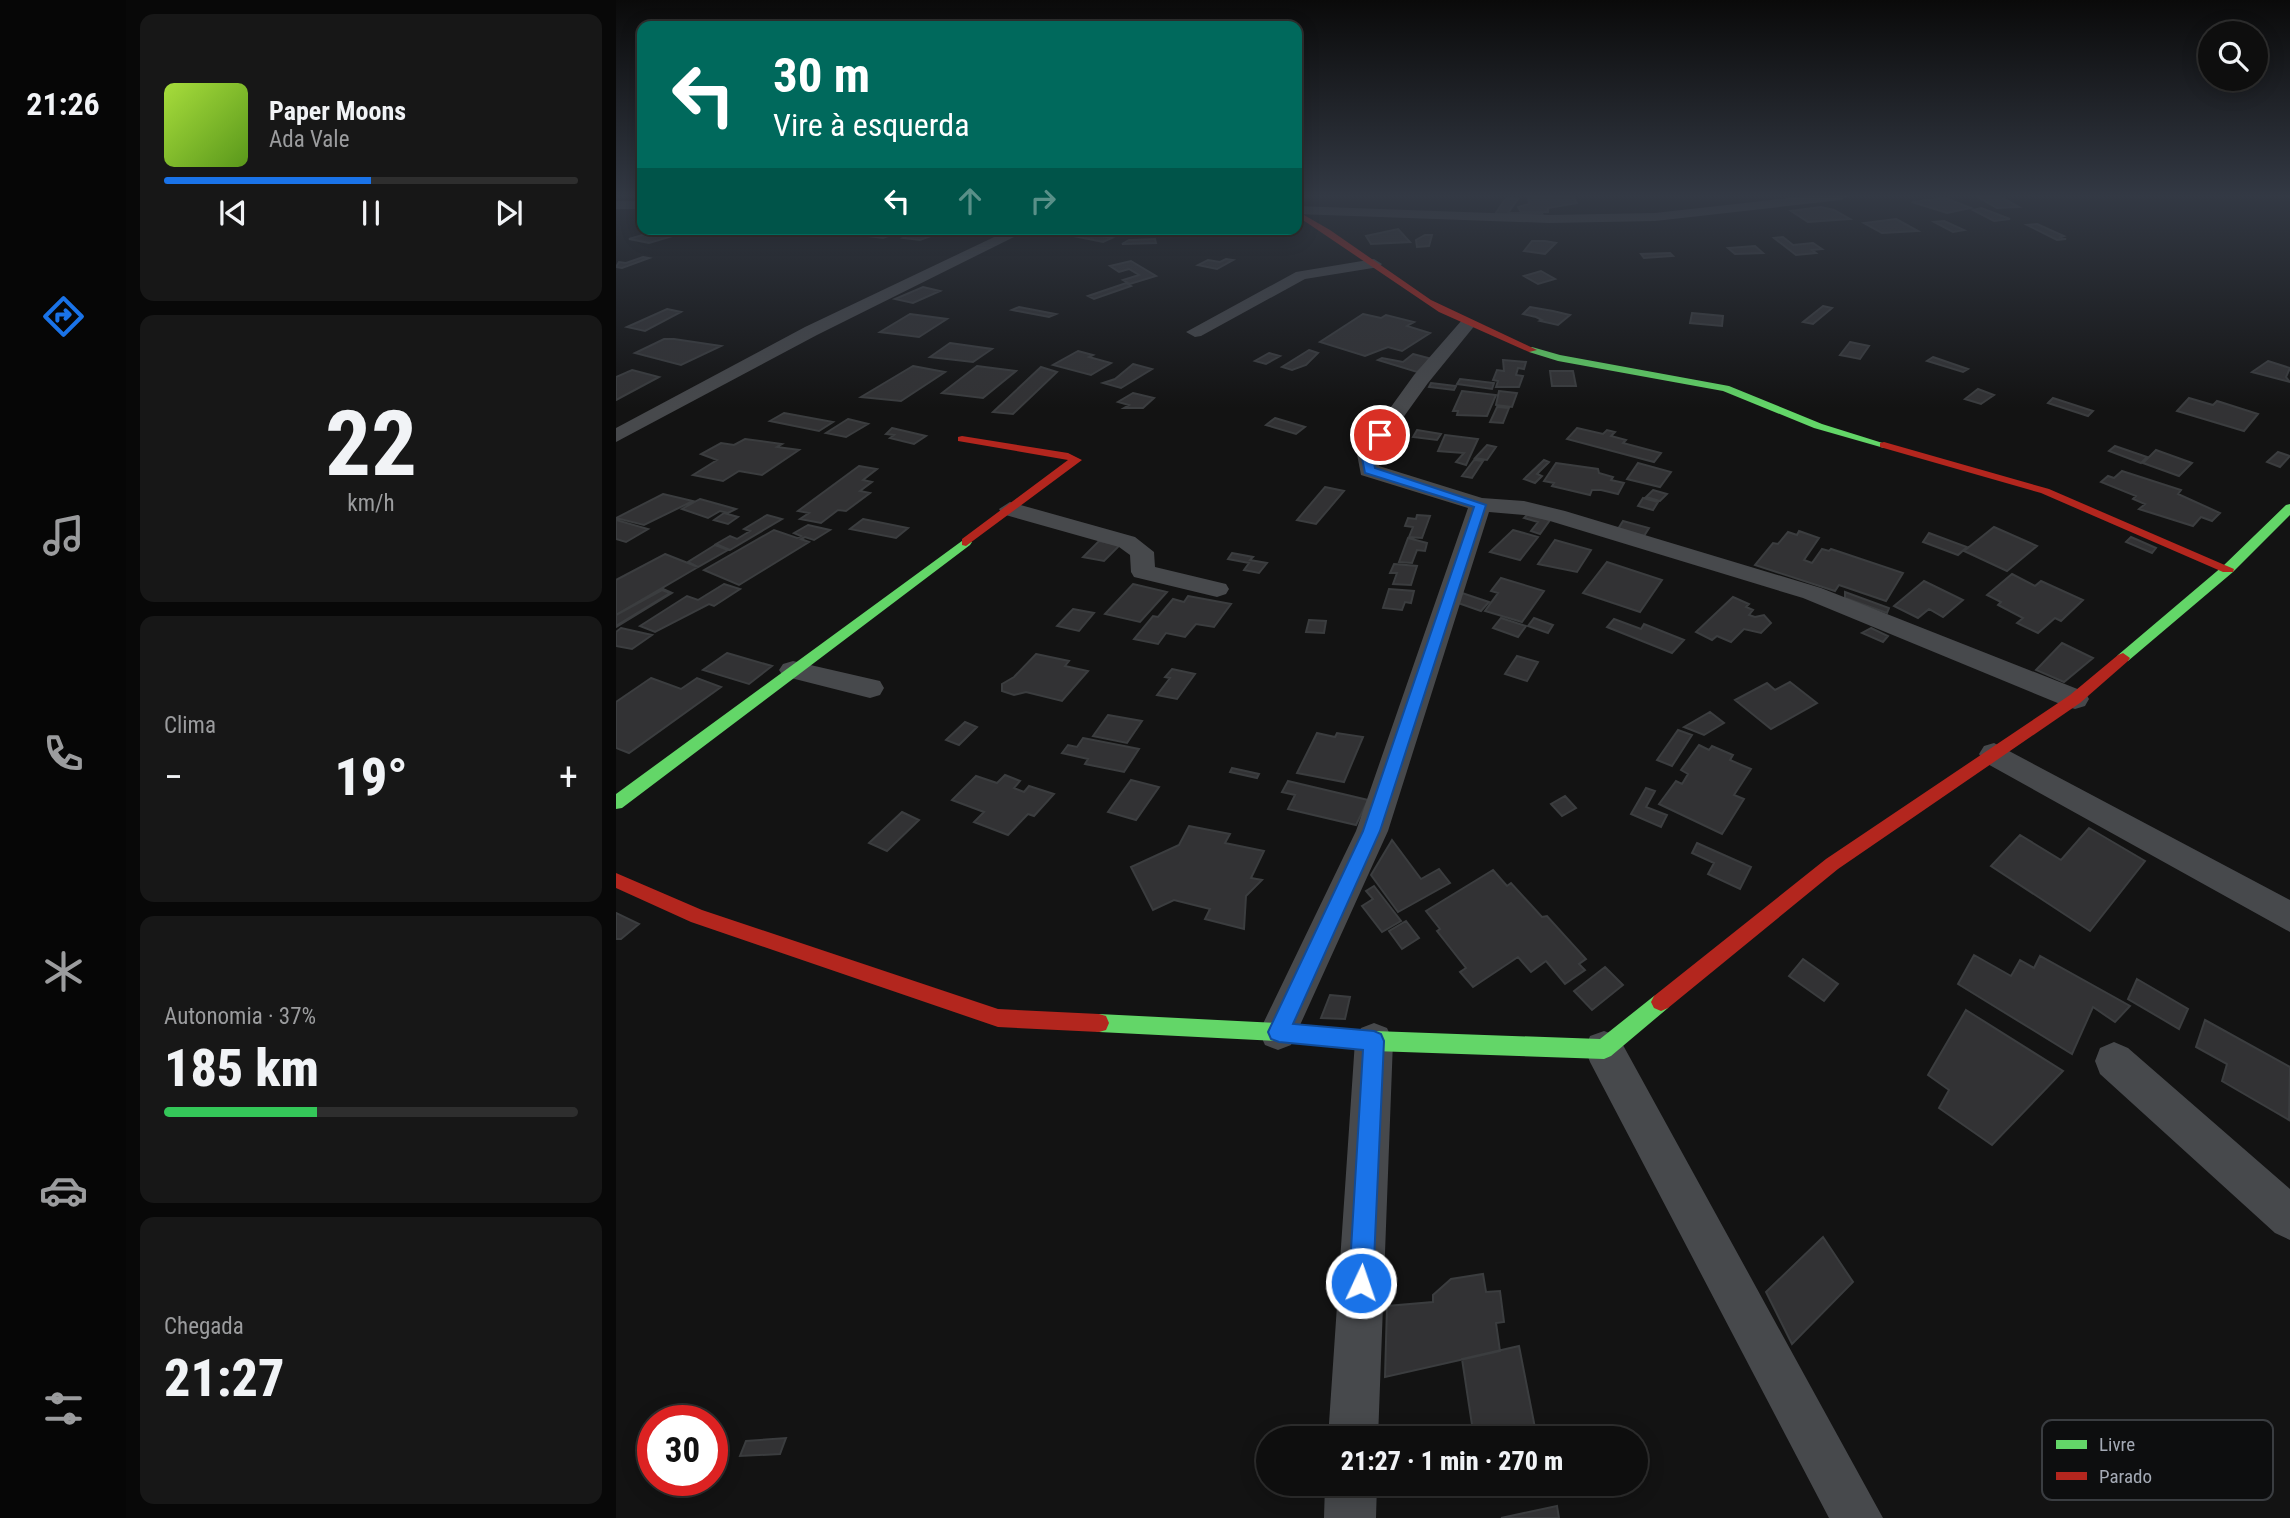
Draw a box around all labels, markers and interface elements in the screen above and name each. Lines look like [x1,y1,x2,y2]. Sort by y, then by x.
map controls [2198,21,2268,91]
button: search [2198,21,2268,91]
text: 30 m [773,47,870,104]
icon: left [658,49,749,140]
text: 21:26 [26,85,100,123]
text: Paper Moons [269,96,406,126]
text: Vire à esquerda [773,106,969,144]
text: Ada Vale [269,126,349,153]
icon: left [878,182,916,220]
icon: ahead [951,182,989,220]
icon: right [1024,182,1062,220]
icon: previous [214,194,252,232]
icon: pause [352,194,390,232]
icon: next [490,194,528,232]
icon: directions [39,292,88,341]
text: 22 [325,391,417,497]
pin [1350,405,1410,465]
icon: arrive [1361,416,1399,454]
text: km/h [347,490,395,517]
icon: music [39,511,88,560]
text: Clima [164,712,216,739]
icon: phone [39,729,88,778]
text: 19° [334,747,408,808]
text: − [164,755,183,799]
text: + [559,755,578,799]
icon: climate [39,947,88,996]
text: Autonomia · 37% [164,1003,316,1030]
text: 185 km [164,1038,319,1099]
icon: car [39,1166,88,1215]
position arrow [1324,1246,1398,1320]
text: Chegada [164,1313,244,1340]
text: 21:27 [164,1348,284,1409]
icon: filters [39,1384,88,1433]
speed limit sign: 30 [637,1405,728,1496]
legend [2042,1420,2273,1500]
text: Livre [2099,1433,2135,1456]
text: 21:27 · 1 min · 270 m [1341,1446,1563,1476]
text: Parado [2099,1465,2152,1488]

